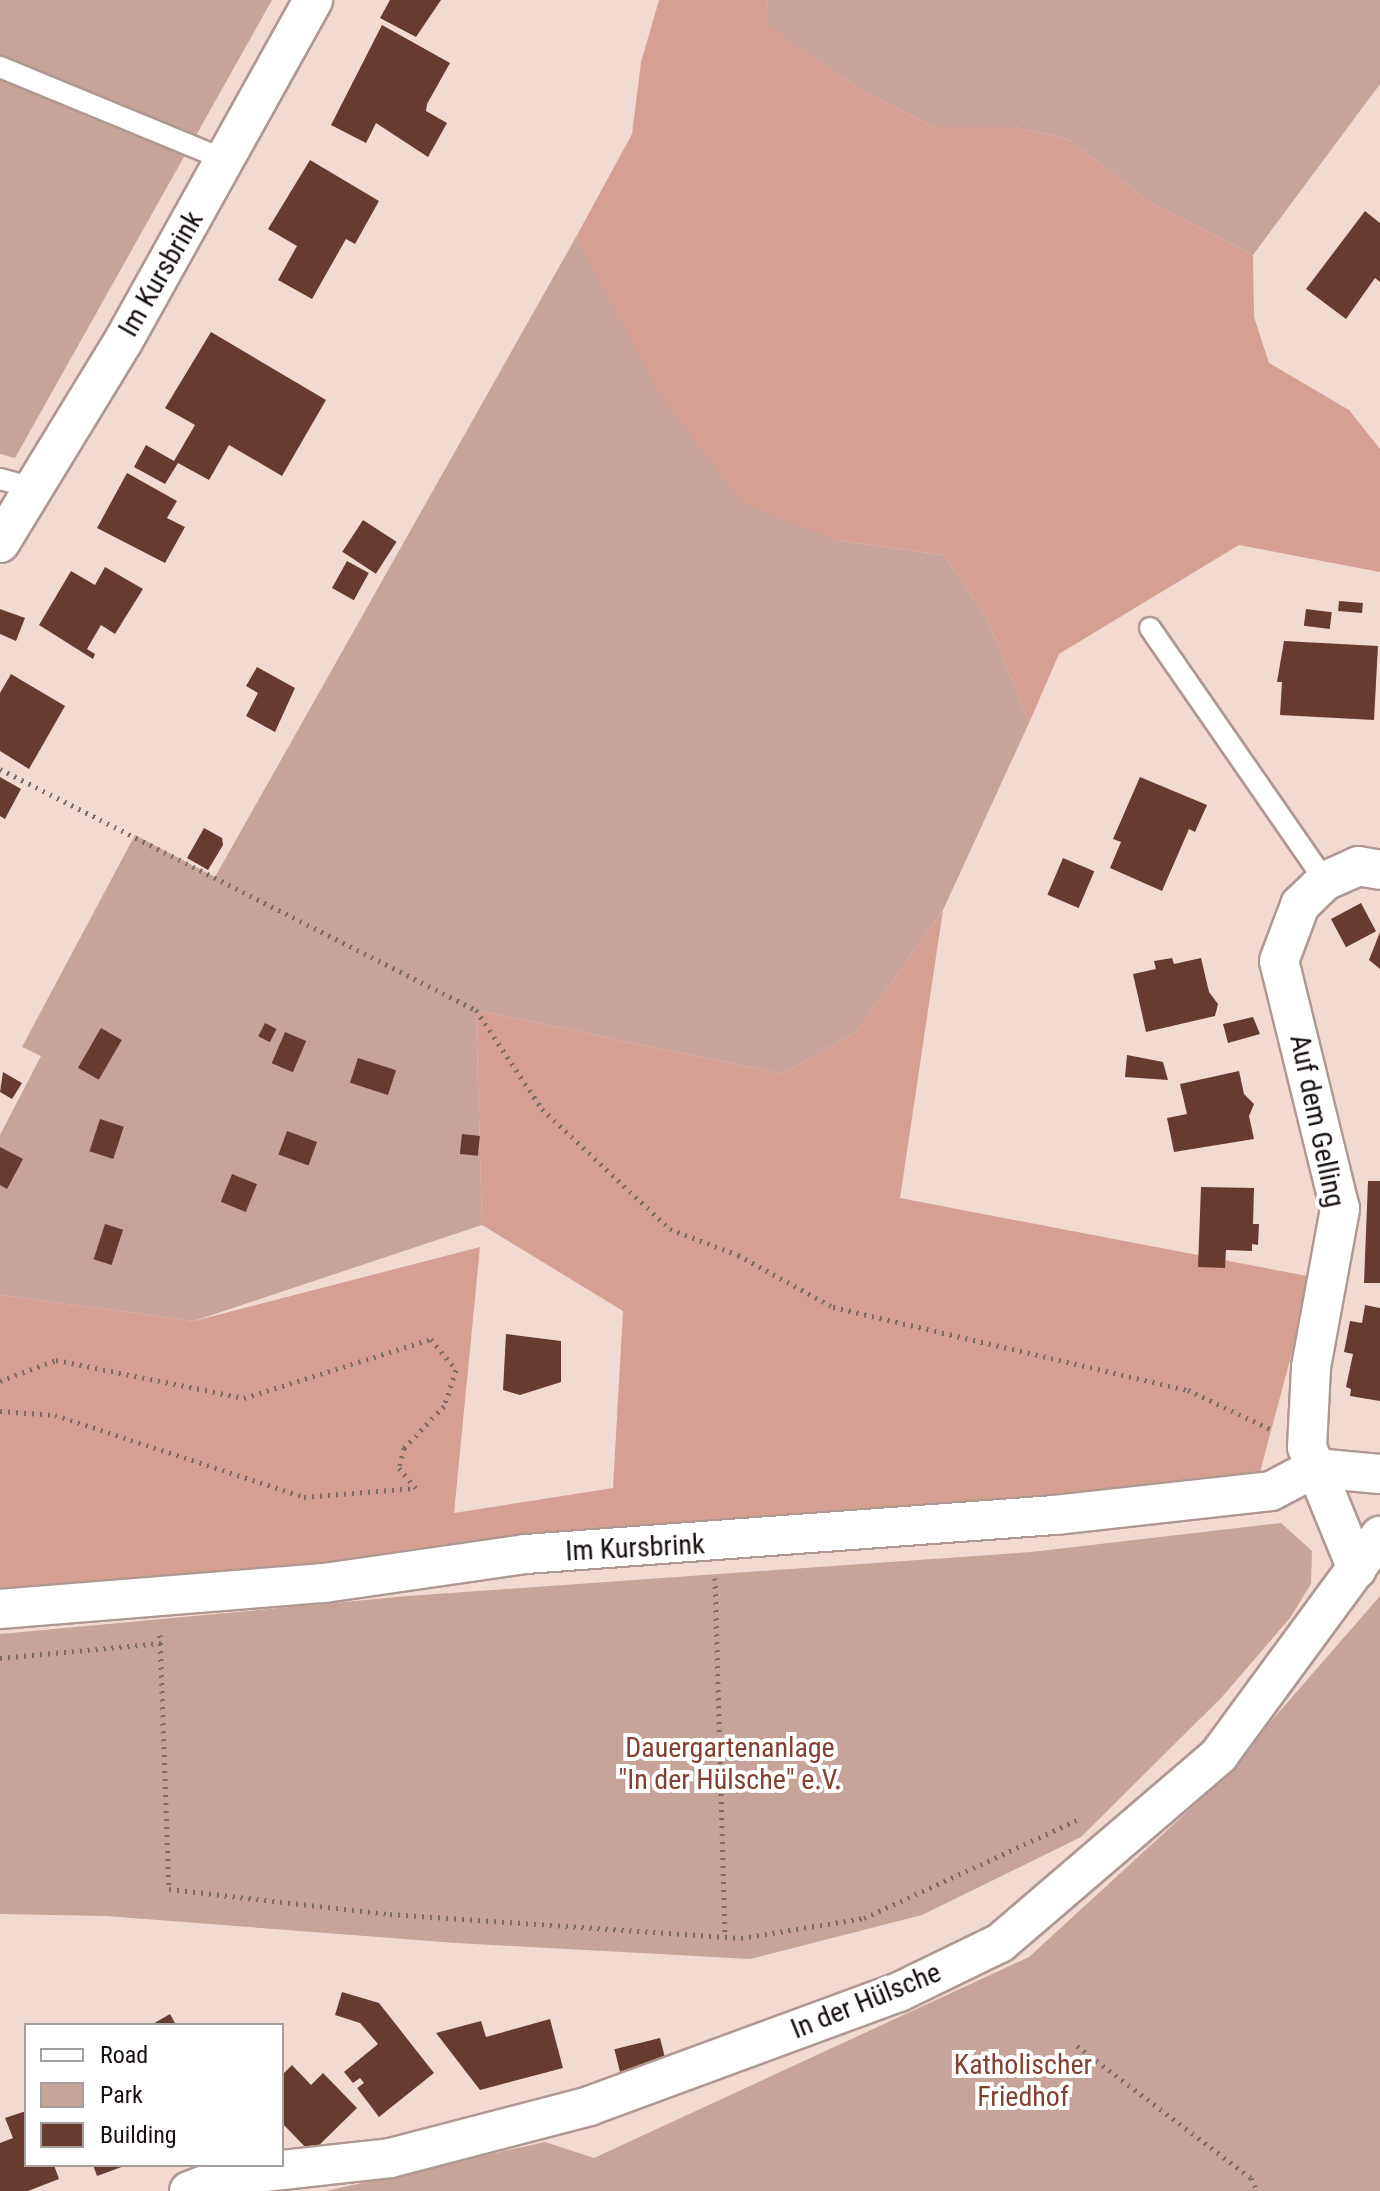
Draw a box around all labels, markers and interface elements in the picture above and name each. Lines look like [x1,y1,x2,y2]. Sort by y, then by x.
street label: Im Kursbrink [112,205,210,343]
street label: Auf dem Gelling [1282,1032,1352,1210]
street label: Im Kursbrink [565,1528,705,1568]
park label: Dauergartenanlage "In der Hülsche" e.V. [618,1731,842,1797]
street label: In der Hülsche [786,1956,946,2046]
legend [24,2023,284,2167]
text: Road [100,2041,148,2069]
park label: Katholischer Friedhof [954,2048,1092,2114]
text: Park [100,2081,143,2109]
text: Building [100,2121,177,2149]

